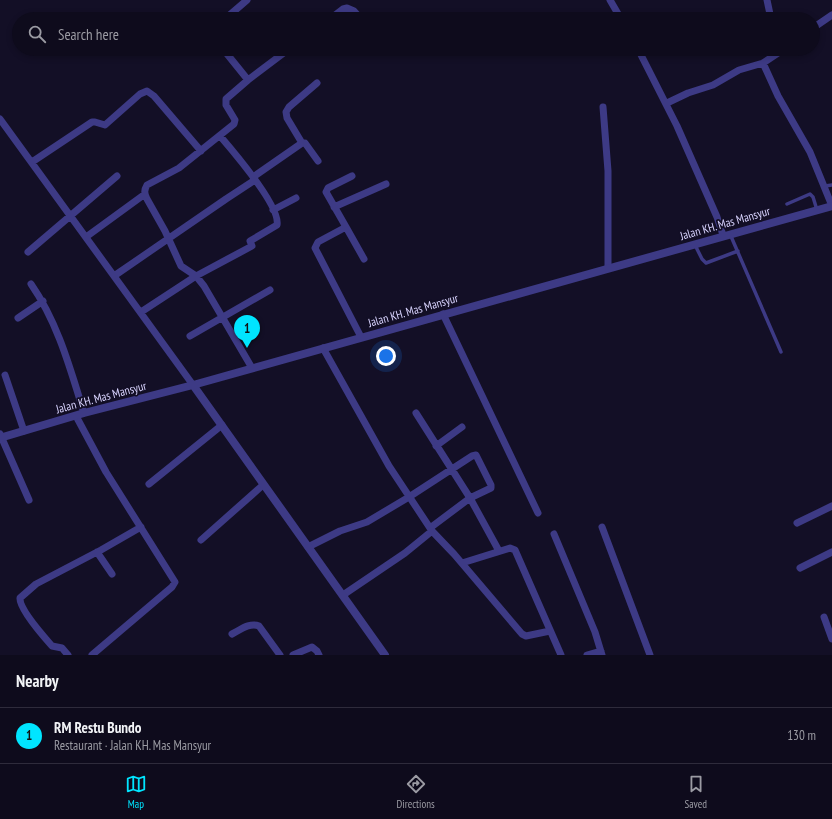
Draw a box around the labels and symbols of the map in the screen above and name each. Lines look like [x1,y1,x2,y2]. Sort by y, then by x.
street label: Jalan KH. Mas Mansyur [677,203,773,243]
street label: Jalan KH. Mas Mansyur [365,290,461,330]
pin: 1 [234,315,260,348]
your location [376,346,396,366]
street label: Jalan KH. Mas Mansyur [53,378,149,417]

